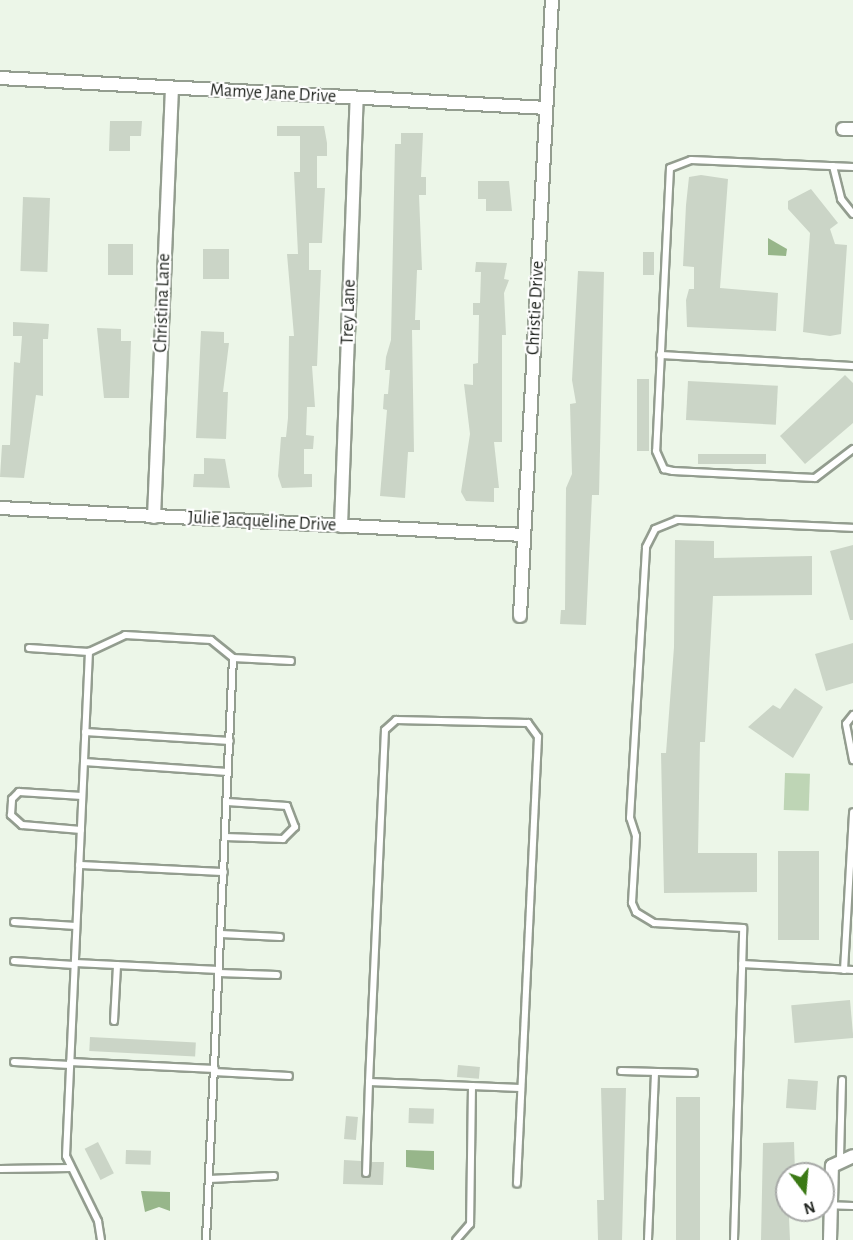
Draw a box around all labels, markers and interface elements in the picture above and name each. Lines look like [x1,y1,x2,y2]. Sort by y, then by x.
street label: Mamye Jane Drive [209,80,337,108]
street label: Christina Lane [150,253,176,353]
street label: Christie Drive [523,260,549,356]
street label: Trey Lane [337,279,361,345]
street label: Julie Jacqueline Drive [187,507,337,537]
north arrow [775,1162,835,1222]
text: N [802,1198,817,1217]

